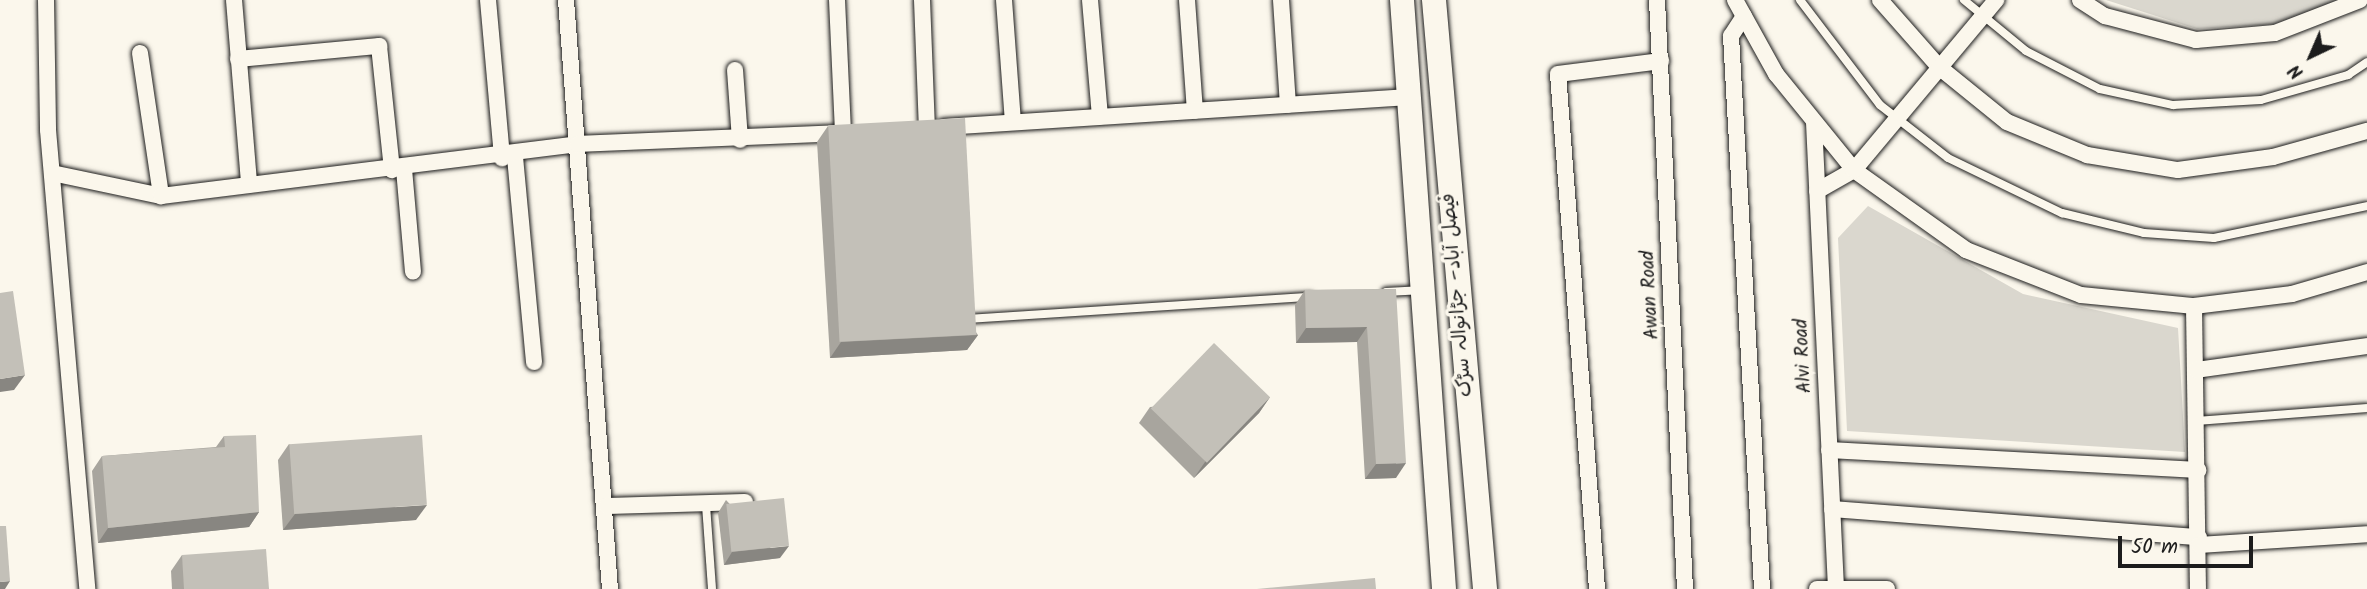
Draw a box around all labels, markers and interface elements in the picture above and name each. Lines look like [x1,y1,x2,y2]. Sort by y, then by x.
north arrow [2276,21,2346,91]
text: N [2282,56,2311,86]
street label: فیصل آباد– جڑانوالہ سڑک [1438,192,1478,398]
street label: Awan Road [1637,250,1665,340]
street label: Alvi Road [1791,318,1817,394]
scale bar [2122,522,2257,566]
text: 50 m [2131,531,2178,564]

